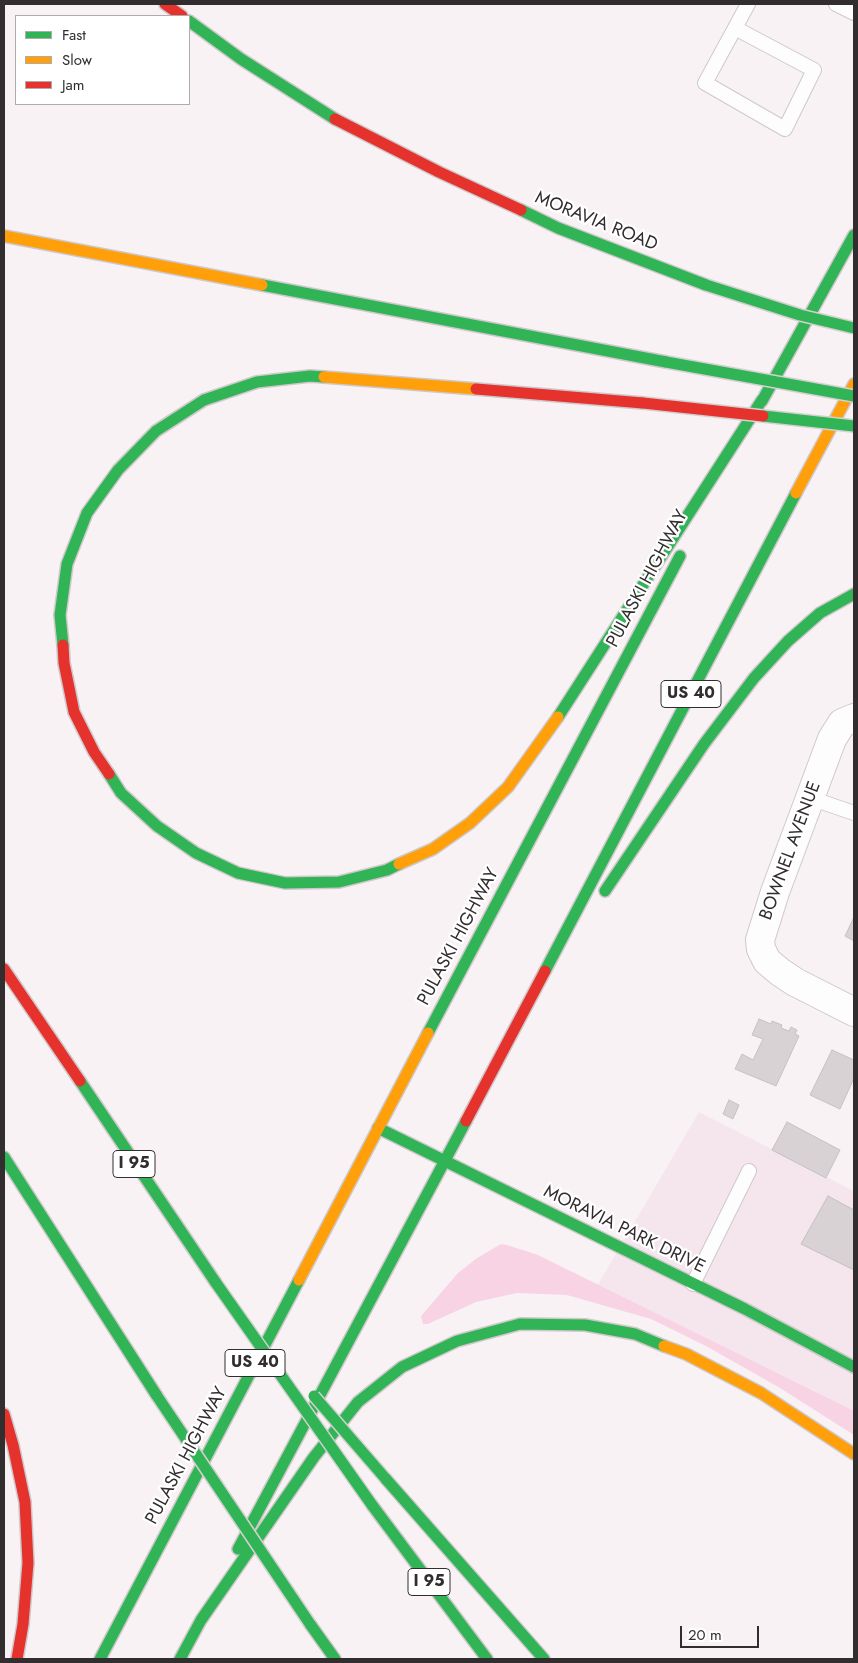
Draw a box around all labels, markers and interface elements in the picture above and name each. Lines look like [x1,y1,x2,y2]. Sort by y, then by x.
legend [15,15,190,105]
text: Fast [62,24,86,46]
text: Slow [62,49,92,71]
text: Jam [62,74,85,96]
street label: MORAVIA ROAD [531,188,661,256]
street label: PULASKI HIGHWAY [603,507,693,651]
road number: US 40 [661,681,721,708]
street label: BOWNEL AVENUE [756,779,826,923]
street label: PULASKI HIGHWAY [414,865,504,1009]
road number: I 95 [113,1150,155,1178]
street label: MORAVIA PARK DRIVE [540,1181,708,1279]
road number: US 40 [225,1350,285,1376]
street label: PULASKI HIGHWAY [142,1384,232,1528]
road number: I 95 [408,1568,450,1595]
scale bar [683,1616,762,1648]
text: 20 m [688,1624,722,1646]

